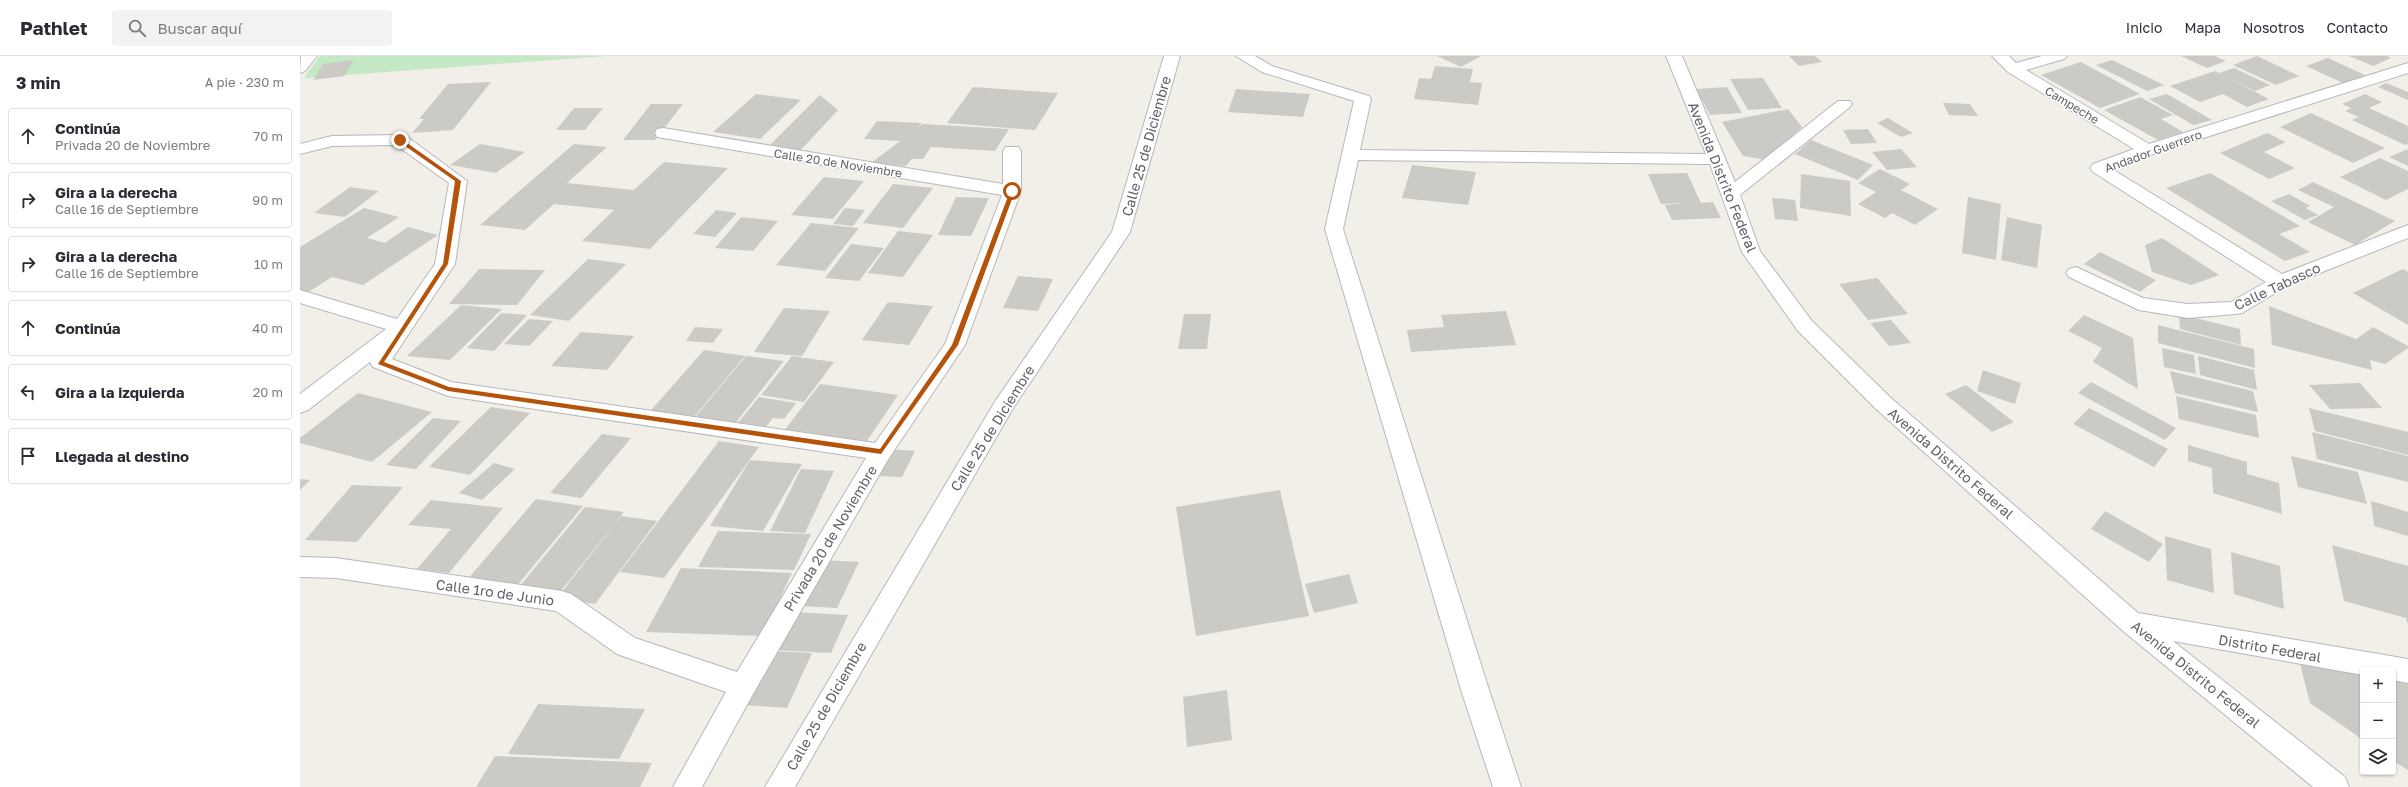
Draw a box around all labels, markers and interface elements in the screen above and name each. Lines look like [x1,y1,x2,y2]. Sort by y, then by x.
search box [112,10,392,46]
text: Pathlet [20,16,88,39]
icon: search [126,17,148,39]
text: Buscar aquí [158,19,242,37]
text: Inicio [2126,19,2162,36]
text: Mapa [2184,19,2221,36]
text: Nosotros [2243,19,2304,36]
text: Contacto [2326,19,2388,36]
text: 3 min [16,72,60,93]
text: A pie · 230 m [205,74,284,90]
street label: Calle 25 de Diciembre [1118,74,1174,218]
street label: Campeche [2042,83,2102,127]
street label: Avenida Distrito Federal [1685,99,1761,255]
text: Continúa [55,119,121,137]
icon: ahead [17,125,39,147]
street label: Andador Guerrero [2102,126,2204,176]
text: 70 m [253,128,283,144]
route end [391,131,409,149]
text: Privada 20 de Noviembre [55,137,210,153]
street label: Calle 20 de Noviembre [773,145,903,181]
route start [1003,182,1021,200]
text: Gira a la derecha [55,183,177,201]
icon: right [17,189,39,211]
text: 90 m [252,192,283,208]
text: Calle 16 de Septiembre [55,201,198,217]
text: Gira a la derecha [55,247,177,265]
icon: right [17,253,39,275]
text: 10 m [254,256,283,272]
street label: Calle Tabasco [2231,259,2323,313]
text: Calle 16 de Septiembre [55,265,198,281]
icon: ahead [17,317,39,339]
text: Continúa [55,319,121,337]
text: 40 m [252,320,283,336]
street label: Calle 25 de Diciembre [946,362,1038,494]
icon: left [17,381,39,403]
text: Gira a la izquierda [55,383,185,401]
text: 20 m [253,384,283,400]
street label: Avenida Distrito Federal [1885,404,2017,522]
icon: arrive [17,445,39,467]
text: Llegada al destino [55,447,189,465]
street label: Privada 20 de Noviembre [780,462,880,614]
street label: Calle 1ro de Junio [435,575,555,609]
street label: Avenida Distrito Federal [2128,617,2264,731]
street label: Distrito Federal [2217,631,2323,665]
street label: Calle 25 de Diciembre [782,639,870,773]
map controls [2360,667,2396,775]
button: + [2360,667,2396,703]
button: − [2360,703,2396,739]
button: layers [2360,739,2396,775]

